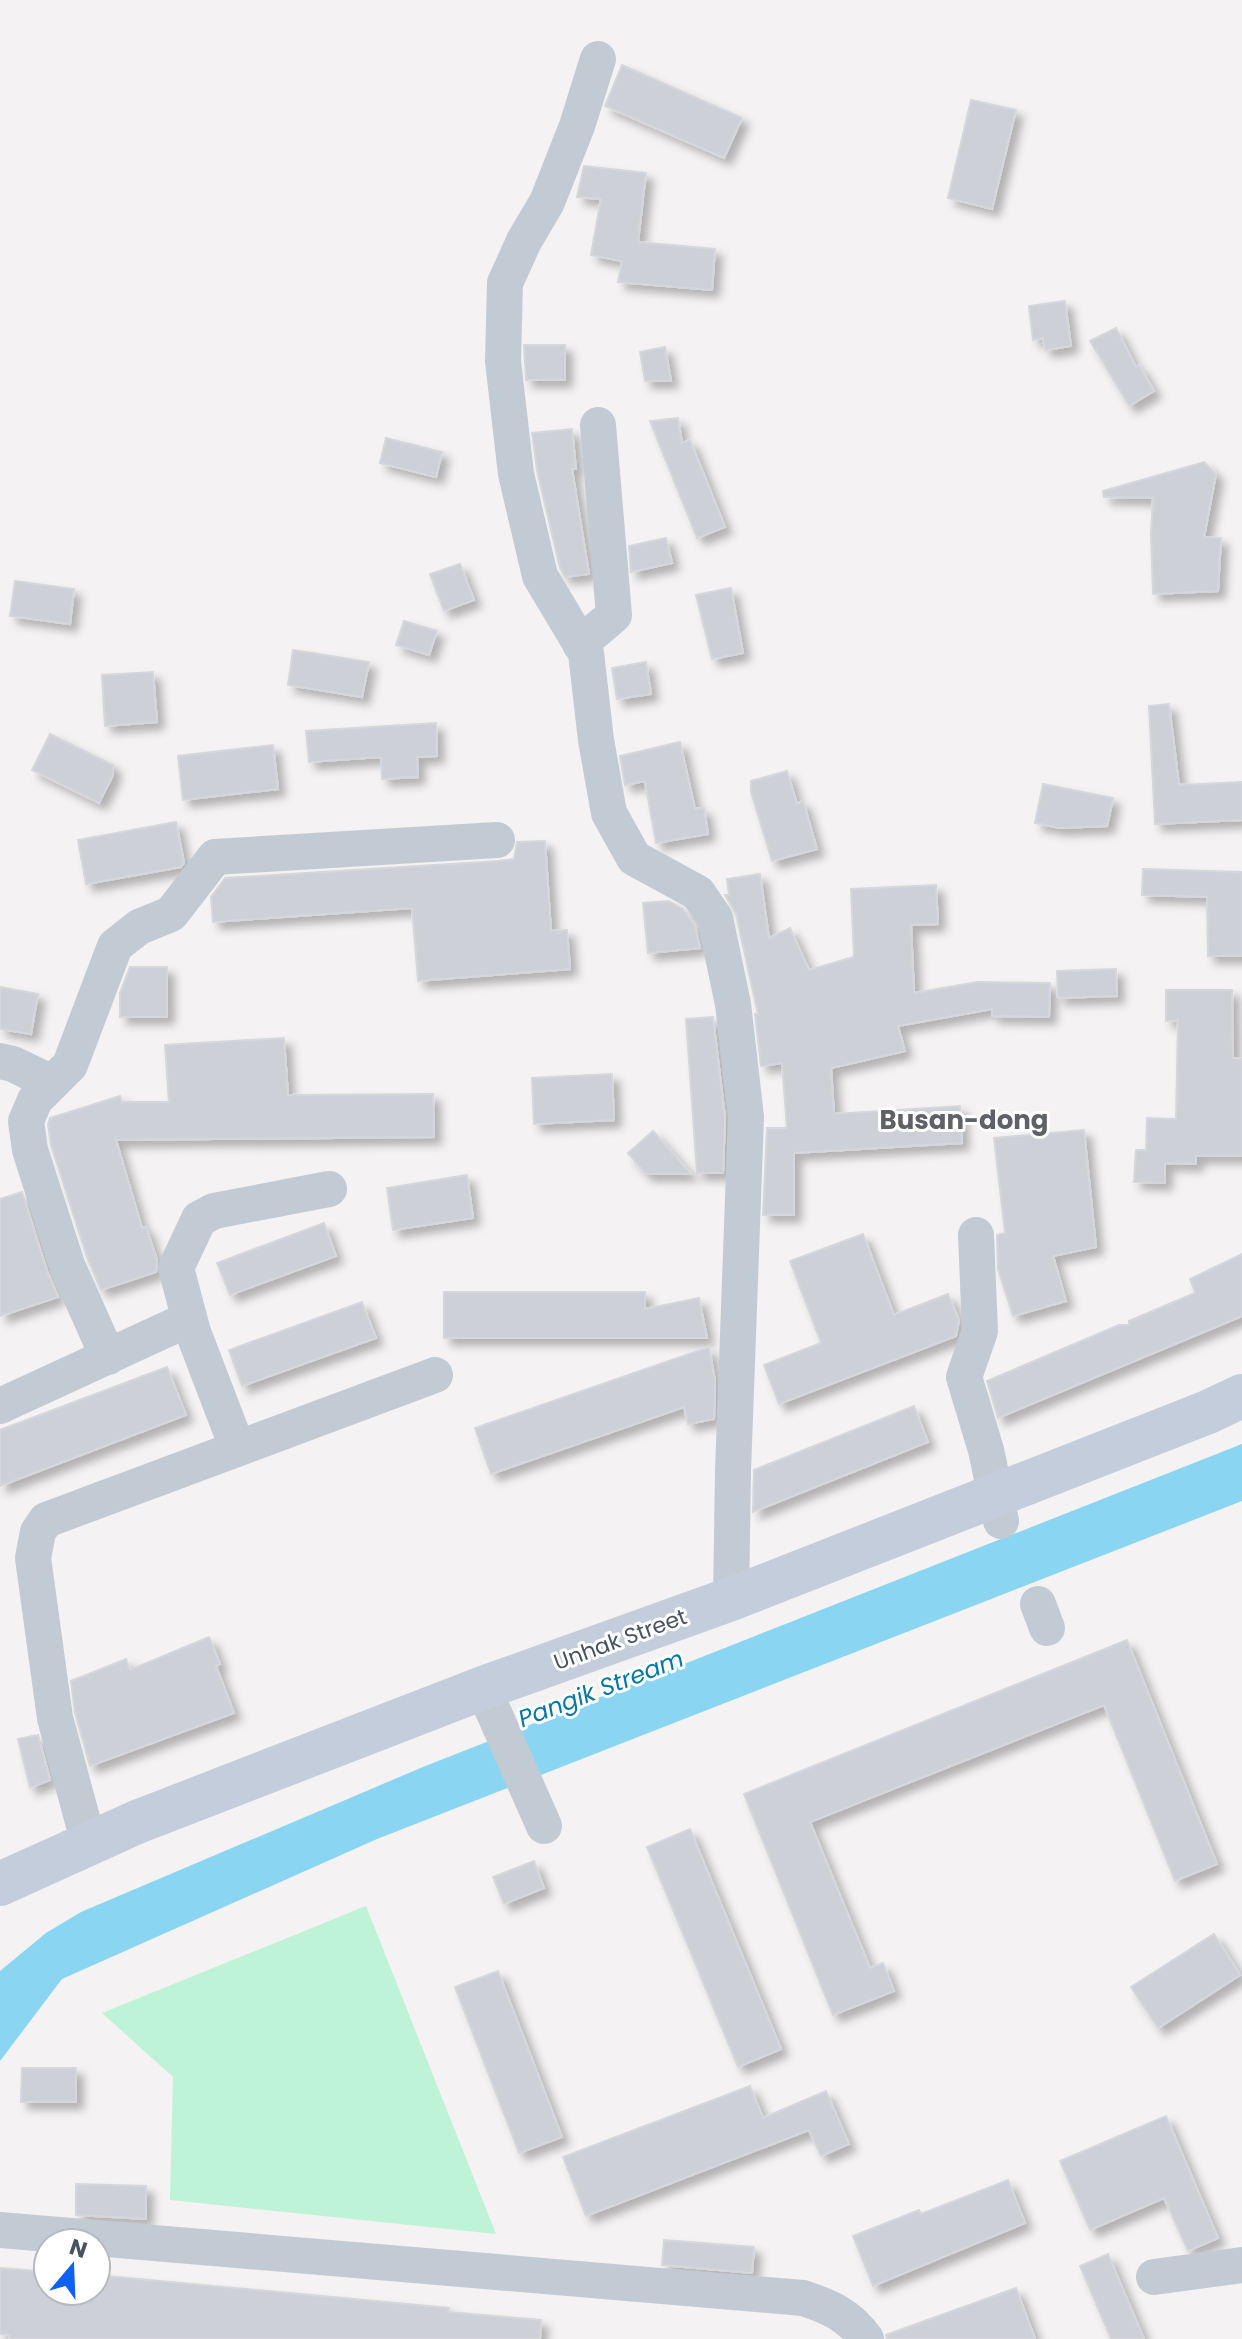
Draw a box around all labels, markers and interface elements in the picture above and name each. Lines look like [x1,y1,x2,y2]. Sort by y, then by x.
district label: Busan-dong [880,1102,1048,1138]
street label: Unhak Street [549,1601,691,1678]
water label: Pangik Stream [513,1642,688,1735]
north arrow [32,2227,112,2307]
text: N [65,2231,91,2266]

